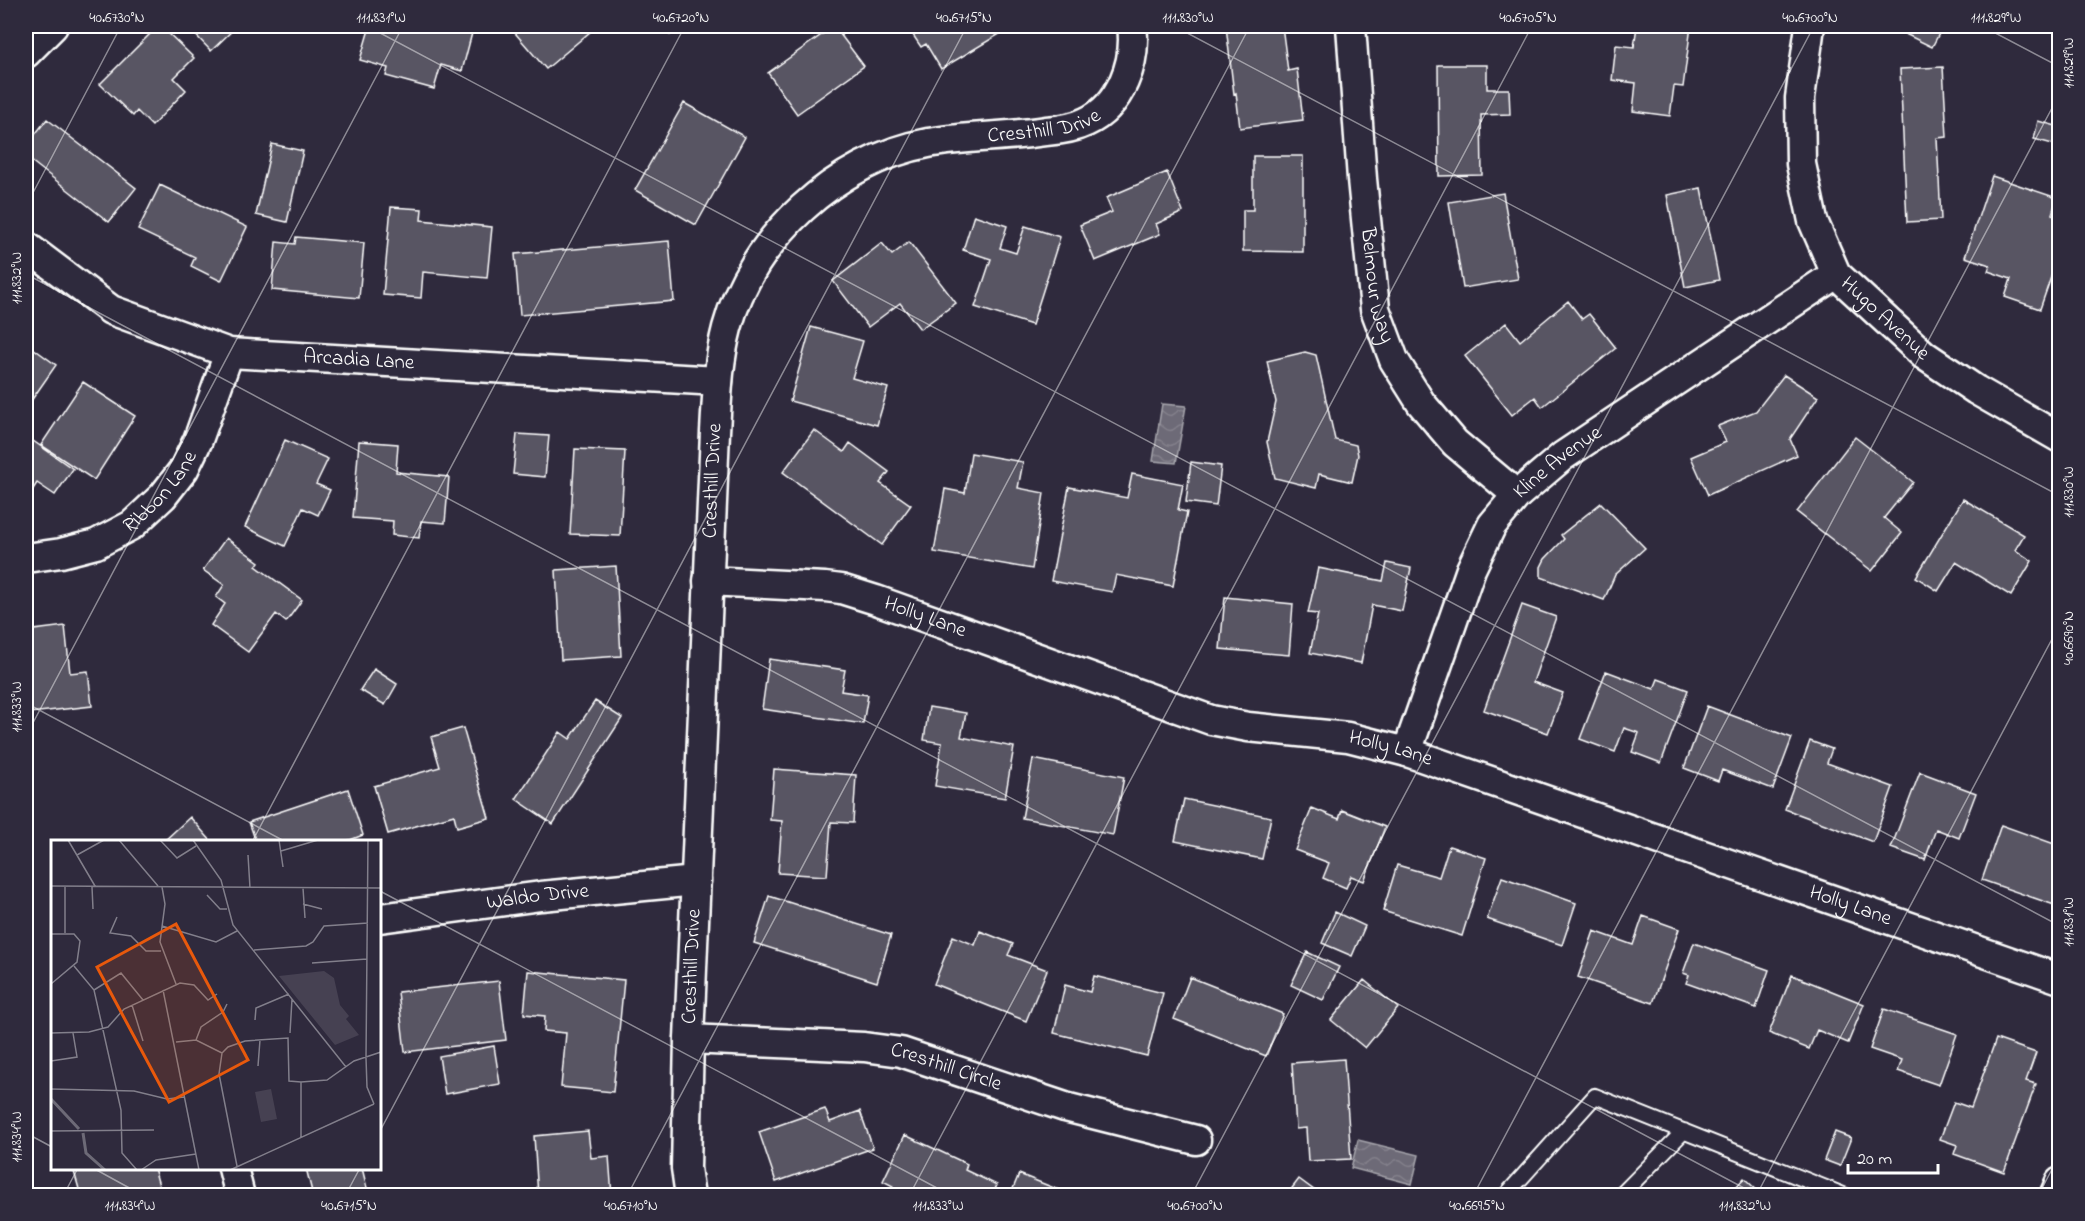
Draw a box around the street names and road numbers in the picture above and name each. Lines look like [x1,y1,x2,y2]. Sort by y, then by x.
street label: Cresthill Drive [987,101,1108,152]
street label: Belmour Way [1352,225,1401,348]
street label: Hugo Avenue [1833,270,1937,368]
street label: Arcadia Lane [302,342,416,379]
street label: Kline Avenue [1507,418,1609,507]
street label: Cresthill Drive [695,422,730,539]
street label: Ribbon Lane [118,445,206,542]
street label: Holly Lane [880,589,971,646]
street label: Holly Lane [1346,723,1437,775]
street label: Waldo Drive [484,876,591,918]
street label: Holly Lane [1805,878,1896,934]
street label: Cresthill Drive [675,908,710,1025]
street label: Cresthill Circle [889,1036,1006,1100]

